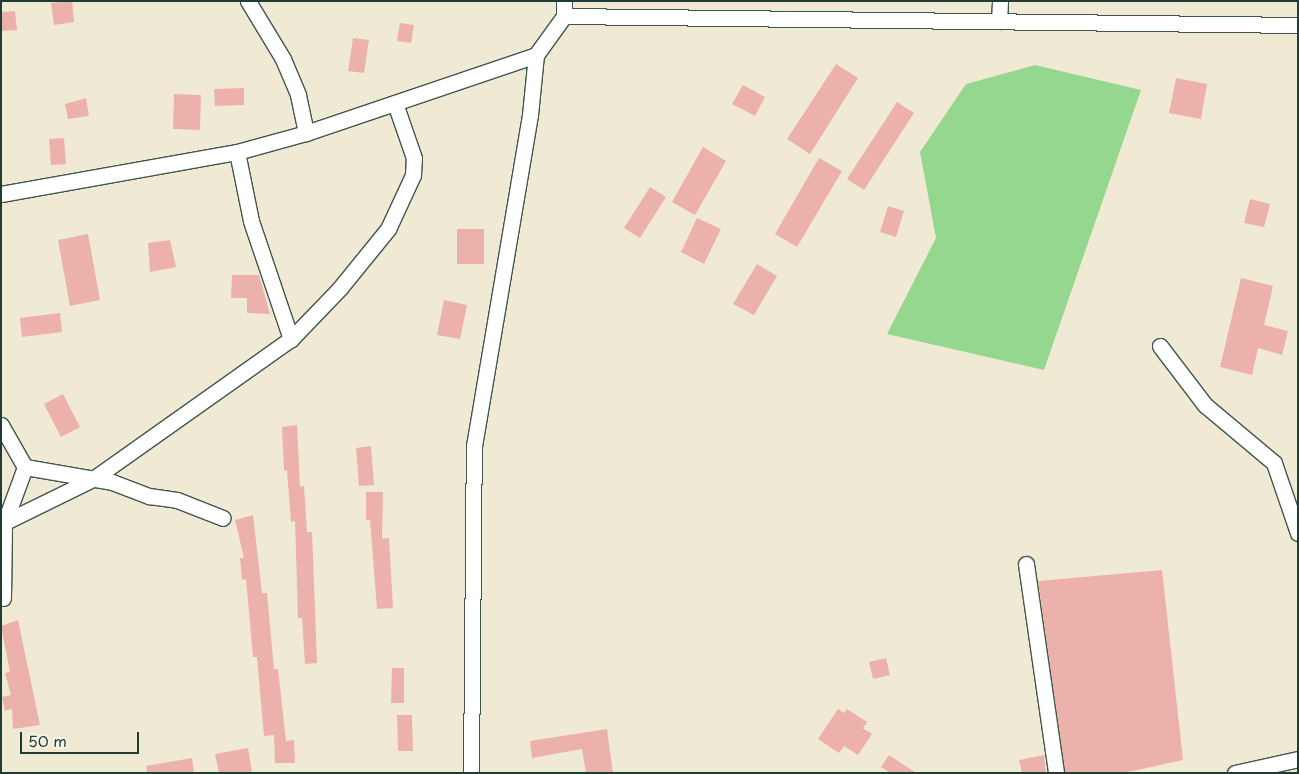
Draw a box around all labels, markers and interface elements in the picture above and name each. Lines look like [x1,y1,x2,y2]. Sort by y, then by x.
scale bar [22,722,141,754]
text: 50 m [28,729,67,752]

